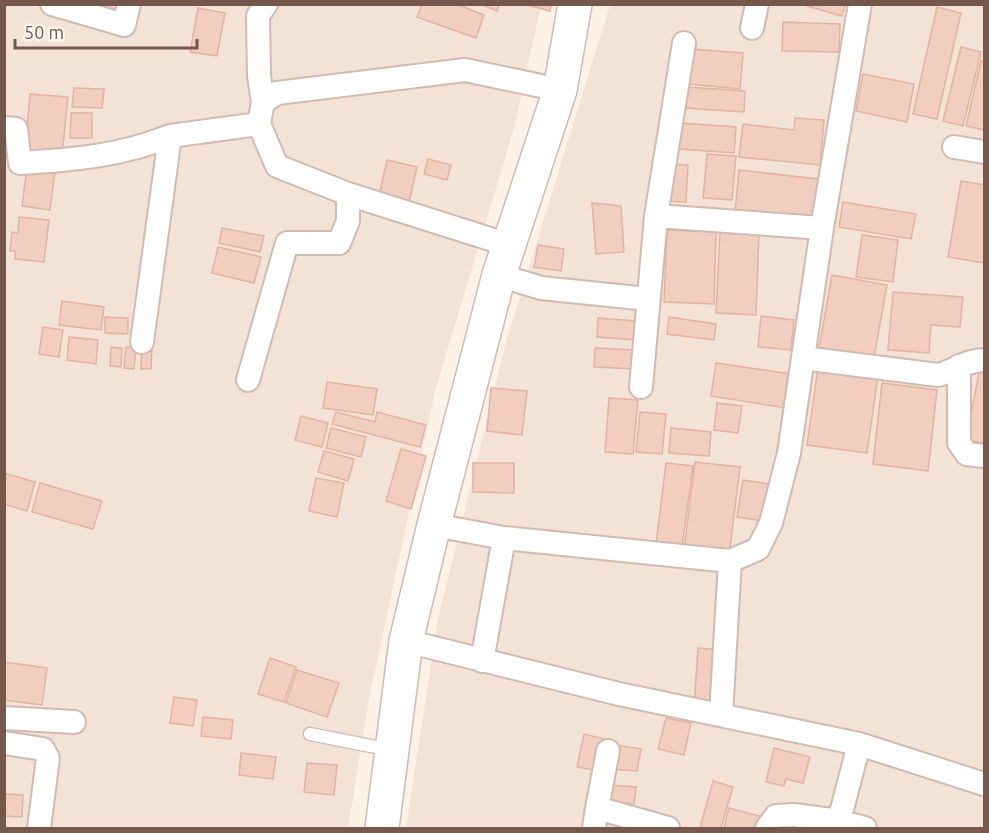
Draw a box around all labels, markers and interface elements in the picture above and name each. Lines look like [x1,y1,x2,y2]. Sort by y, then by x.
scale bar [15,12,196,50]
text: 50 m [24,22,64,42]

